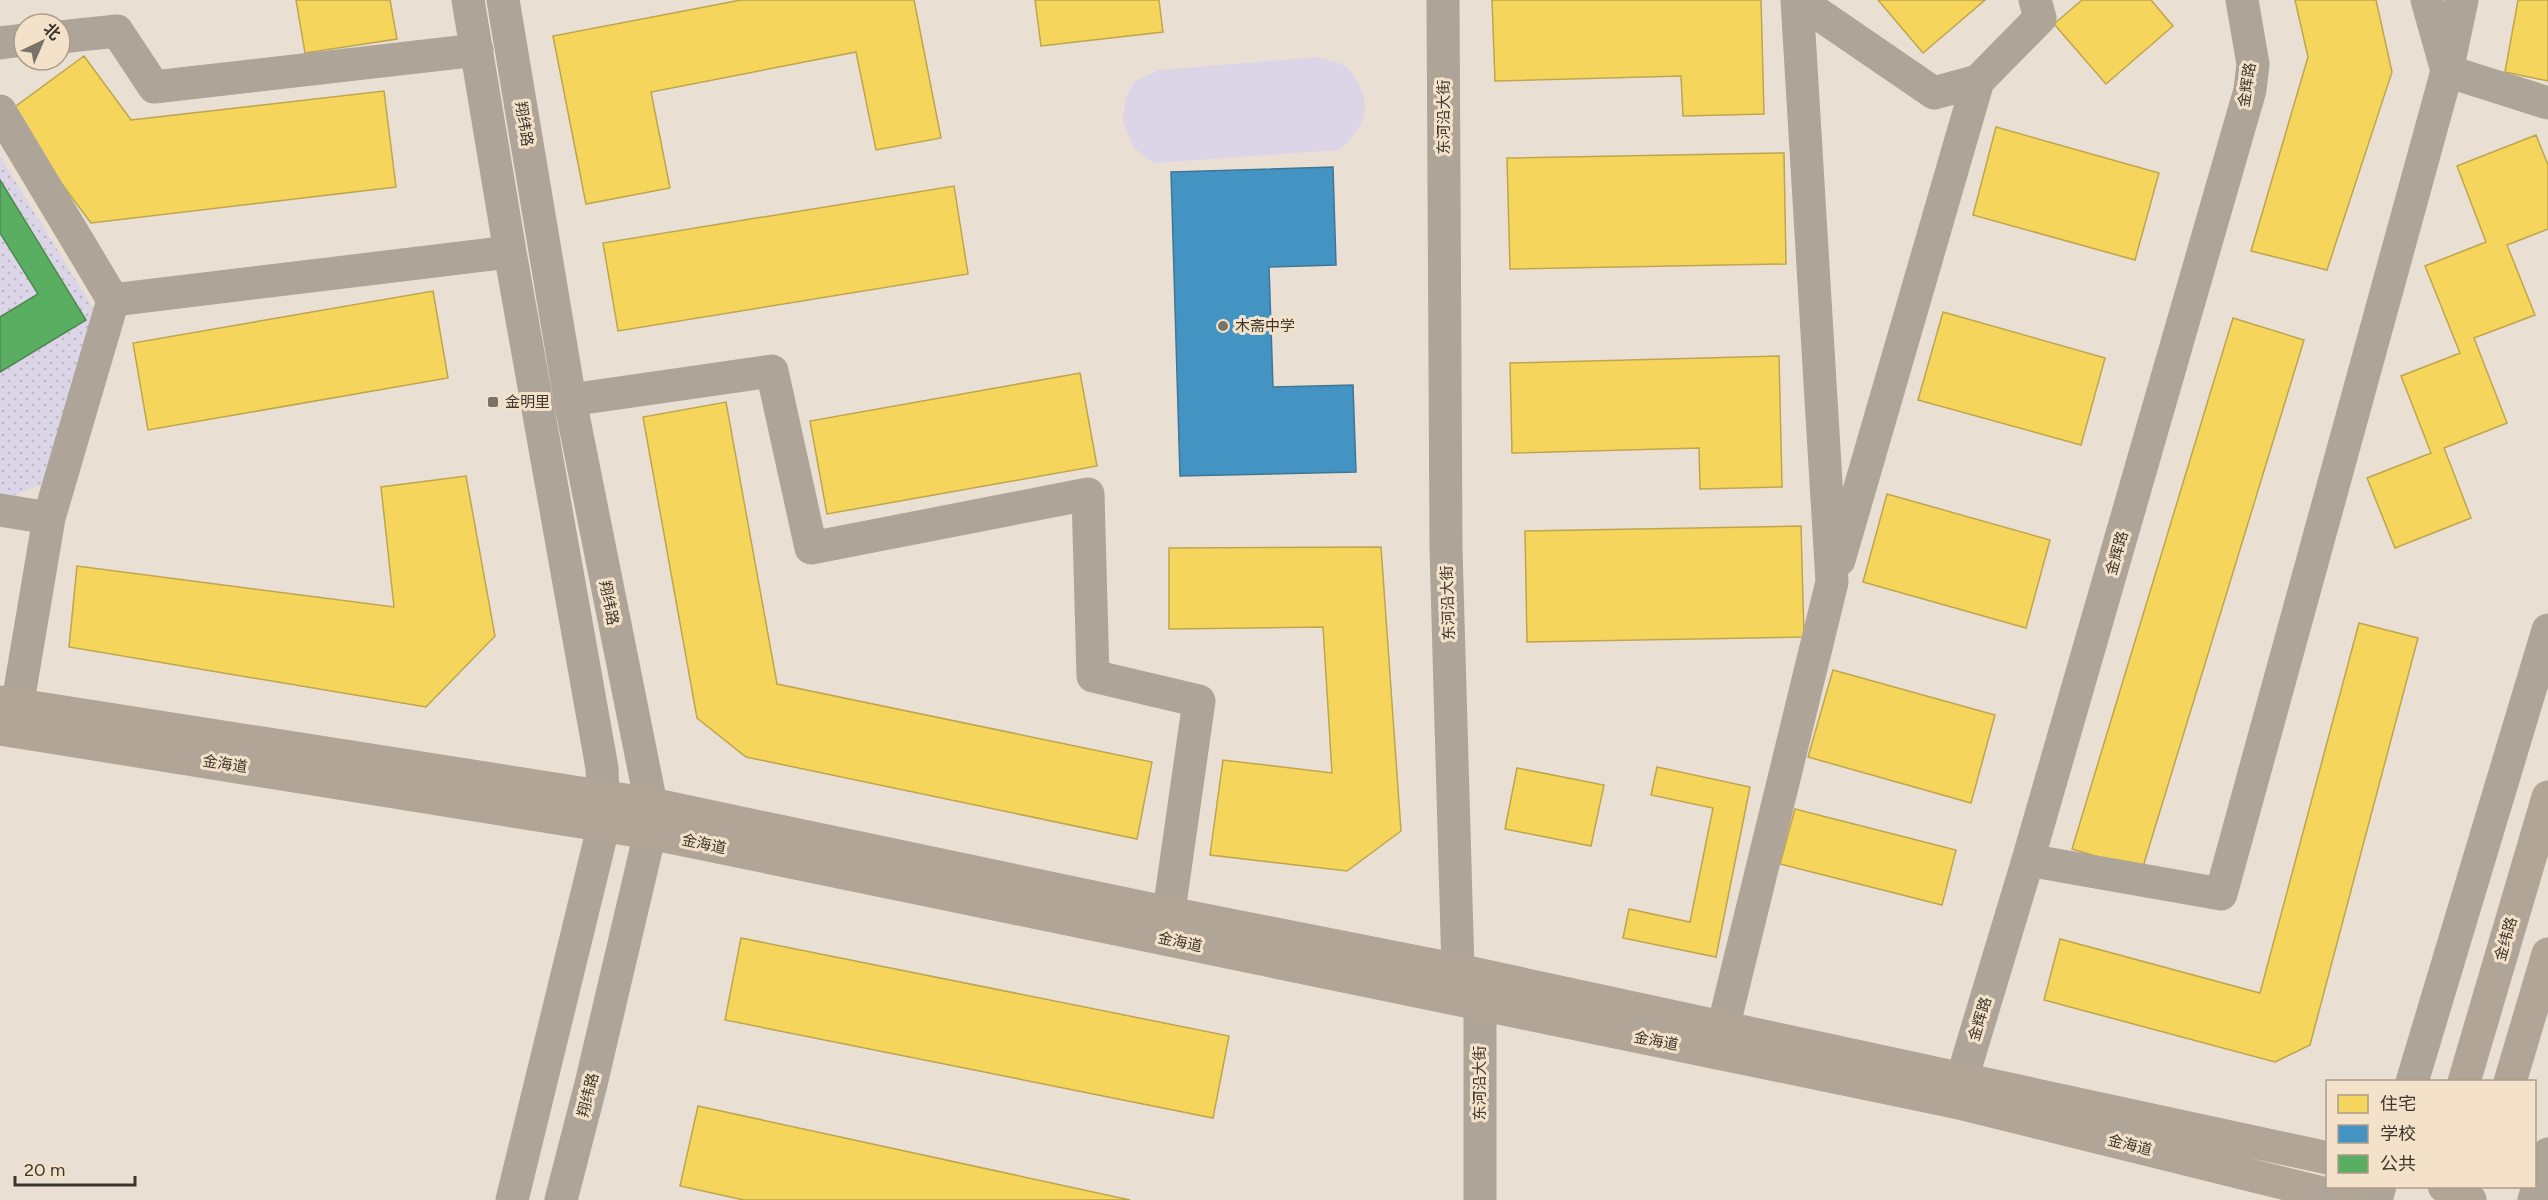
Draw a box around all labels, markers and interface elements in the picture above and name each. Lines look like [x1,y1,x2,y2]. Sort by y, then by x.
north arrow [12,12,72,72]
text: 北 [40,19,64,44]
street label: 金辉路 [2235,61,2259,109]
street label: 东河沿大街 [1435,79,1453,155]
street label: 翔纬路 [512,100,536,148]
place label: 木斋中学 [1235,317,1295,335]
marker: 木斋中学 [1216,319,1230,333]
place label: 金明里 [505,393,550,411]
marker: 金明里 [486,395,500,409]
street label: 金辉路 [2102,529,2132,577]
street label: 东河沿大街 [1438,565,1458,641]
street label: 翔纬路 [596,579,622,627]
street label: 金海道 [201,752,249,776]
street label: 金海道 [680,831,728,857]
street label: 金纬路 [2491,915,2521,963]
street label: 金海道 [1156,929,1204,955]
street label: 金辉路 [1965,995,1995,1043]
street label: 金海道 [1632,1028,1680,1054]
street label: 东河沿大街 [1471,1045,1489,1121]
street label: 翔纬路 [574,1071,602,1119]
legend [2326,1080,2536,1188]
text: 住宅 [2380,1093,2416,1115]
text: 学校 [2380,1123,2416,1145]
street label: 金海道 [2106,1131,2154,1159]
scale bar [15,1149,135,1187]
text: 公共 [2380,1153,2416,1175]
text: 20 m [24,1159,65,1181]

